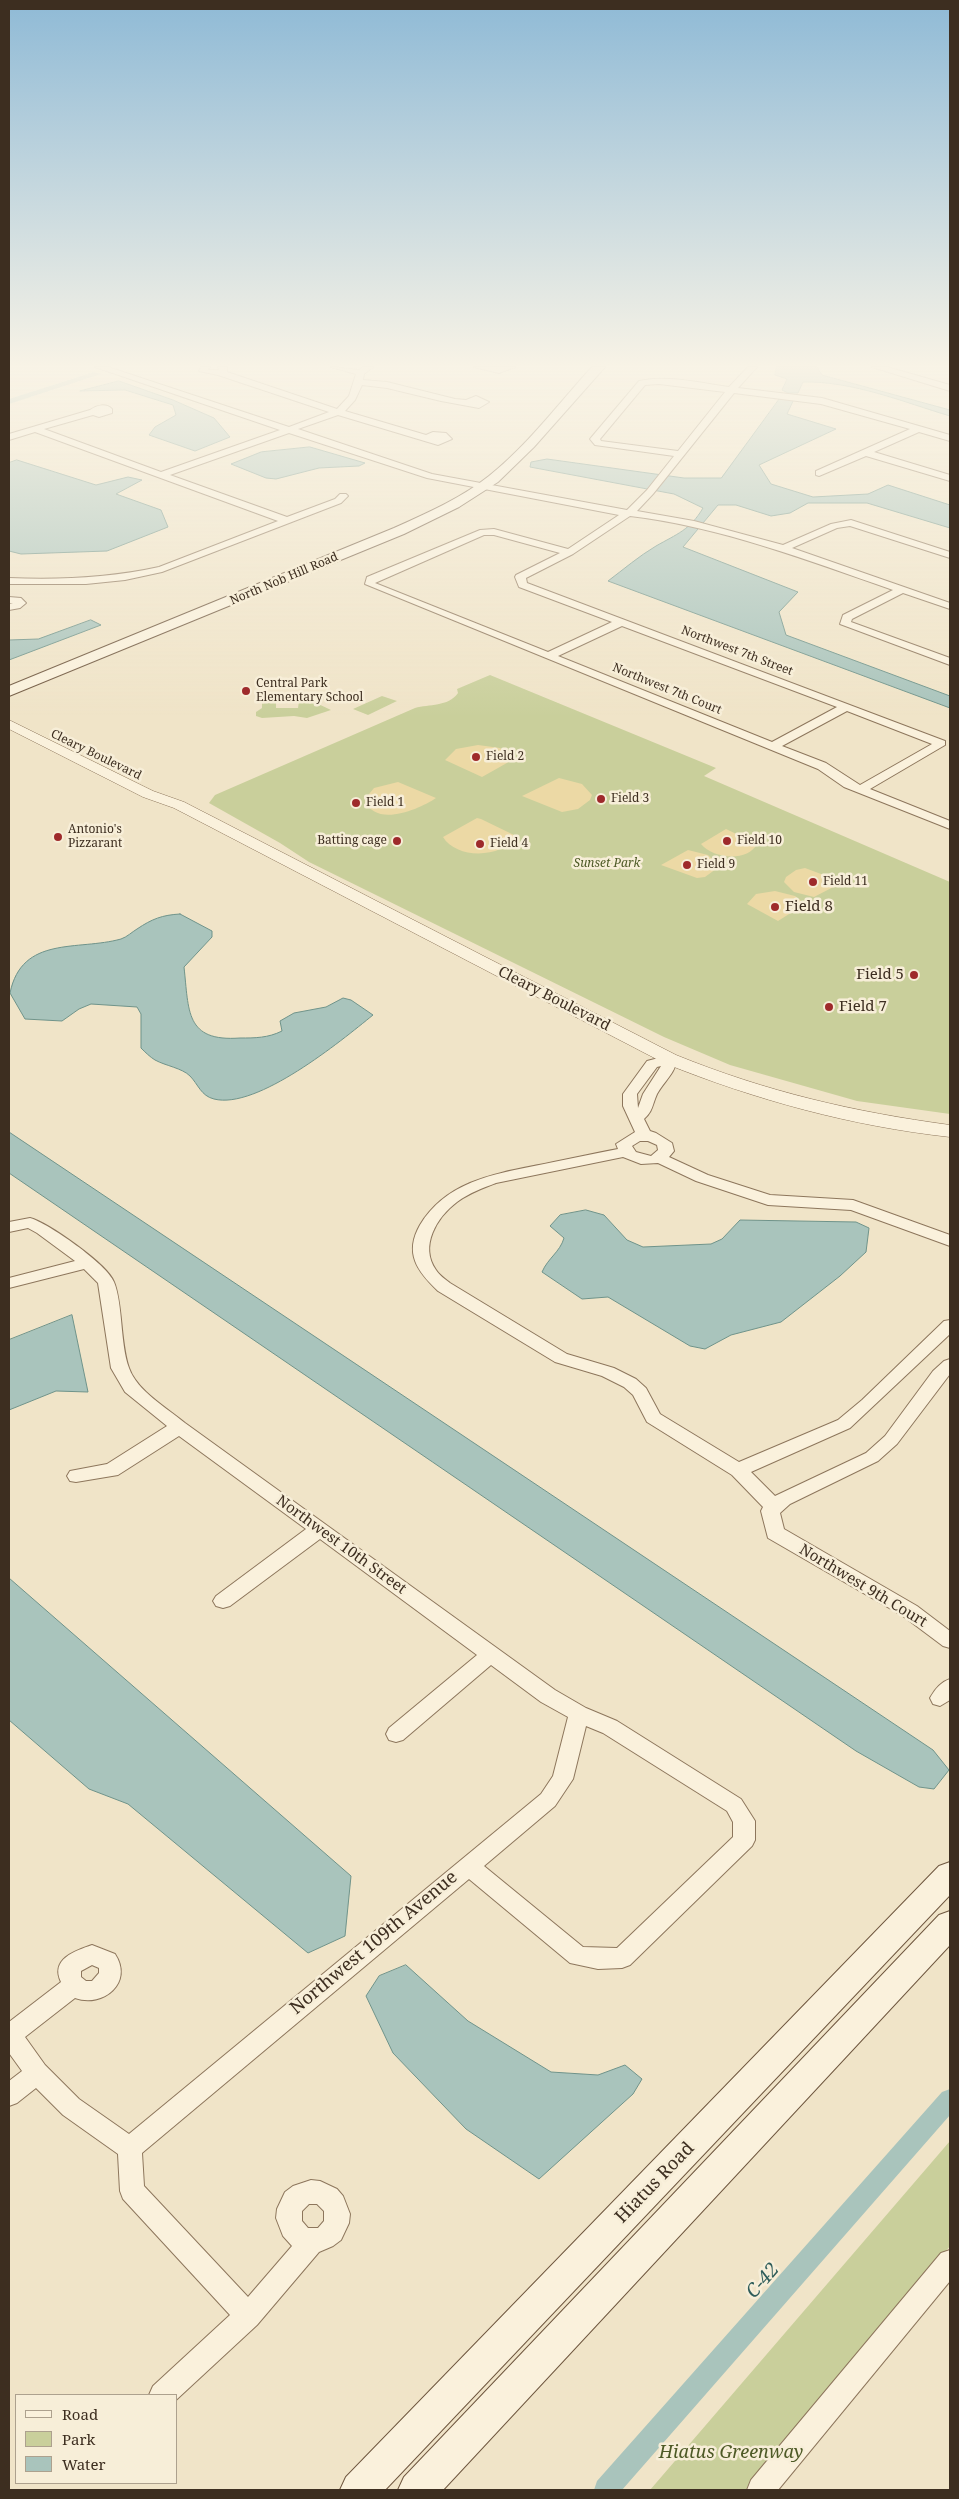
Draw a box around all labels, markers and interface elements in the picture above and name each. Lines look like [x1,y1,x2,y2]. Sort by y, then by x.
street label: North Nob Hill Road [228,550,340,608]
street label: Northwest 7th Street [679,623,795,679]
street label: Northwest 7th Court [610,660,724,718]
place label: Central Park Elementary School [256,677,363,705]
marker: Central Park Elementary School [240,685,252,697]
street label: Cleary Boulevard [48,727,144,783]
place label: Field 2 [486,750,524,764]
marker: Field 2 [470,751,482,763]
place label: Field 3 [611,792,649,806]
marker: Field 3 [595,793,607,805]
place label: Field 1 [366,796,404,810]
marker: Field 1 [350,797,362,809]
place label: Antonio's Pizzarant [68,823,122,851]
marker: Antonio's Pizzarant [52,831,64,843]
place label: Batting cage [317,834,387,848]
place label: Field 10 [737,834,782,848]
marker: Batting cage [391,835,403,847]
marker: Field 10 [721,835,733,847]
place label: Field 4 [490,837,528,851]
marker: Field 4 [474,838,486,850]
park label: Sunset Park [574,857,640,871]
place label: Field 9 [697,858,735,872]
marker: Field 9 [681,859,693,871]
place label: Field 11 [823,875,868,889]
marker: Field 11 [807,876,819,888]
place label: Field 8 [785,898,833,916]
marker: Field 8 [769,901,781,913]
street label: Cleary Boulevard [495,963,613,1035]
place label: Field 5 [856,966,904,984]
marker: Field 5 [908,969,920,981]
place label: Field 7 [839,998,887,1016]
marker: Field 7 [823,1001,835,1013]
street label: Northwest 10th Street [273,1492,409,1598]
street label: Northwest 9th Court [796,1541,930,1631]
street label: Northwest 109th Avenue [286,1867,462,2019]
street label: Hiatus Road [611,2138,699,2228]
water label: C-42 [742,2259,784,2303]
legend [15,2394,178,2484]
text: Road [62,2404,98,2424]
text: Park [62,2429,95,2449]
park label: Hiatus Greenway [659,2442,803,2464]
text: Water [62,2454,105,2474]

